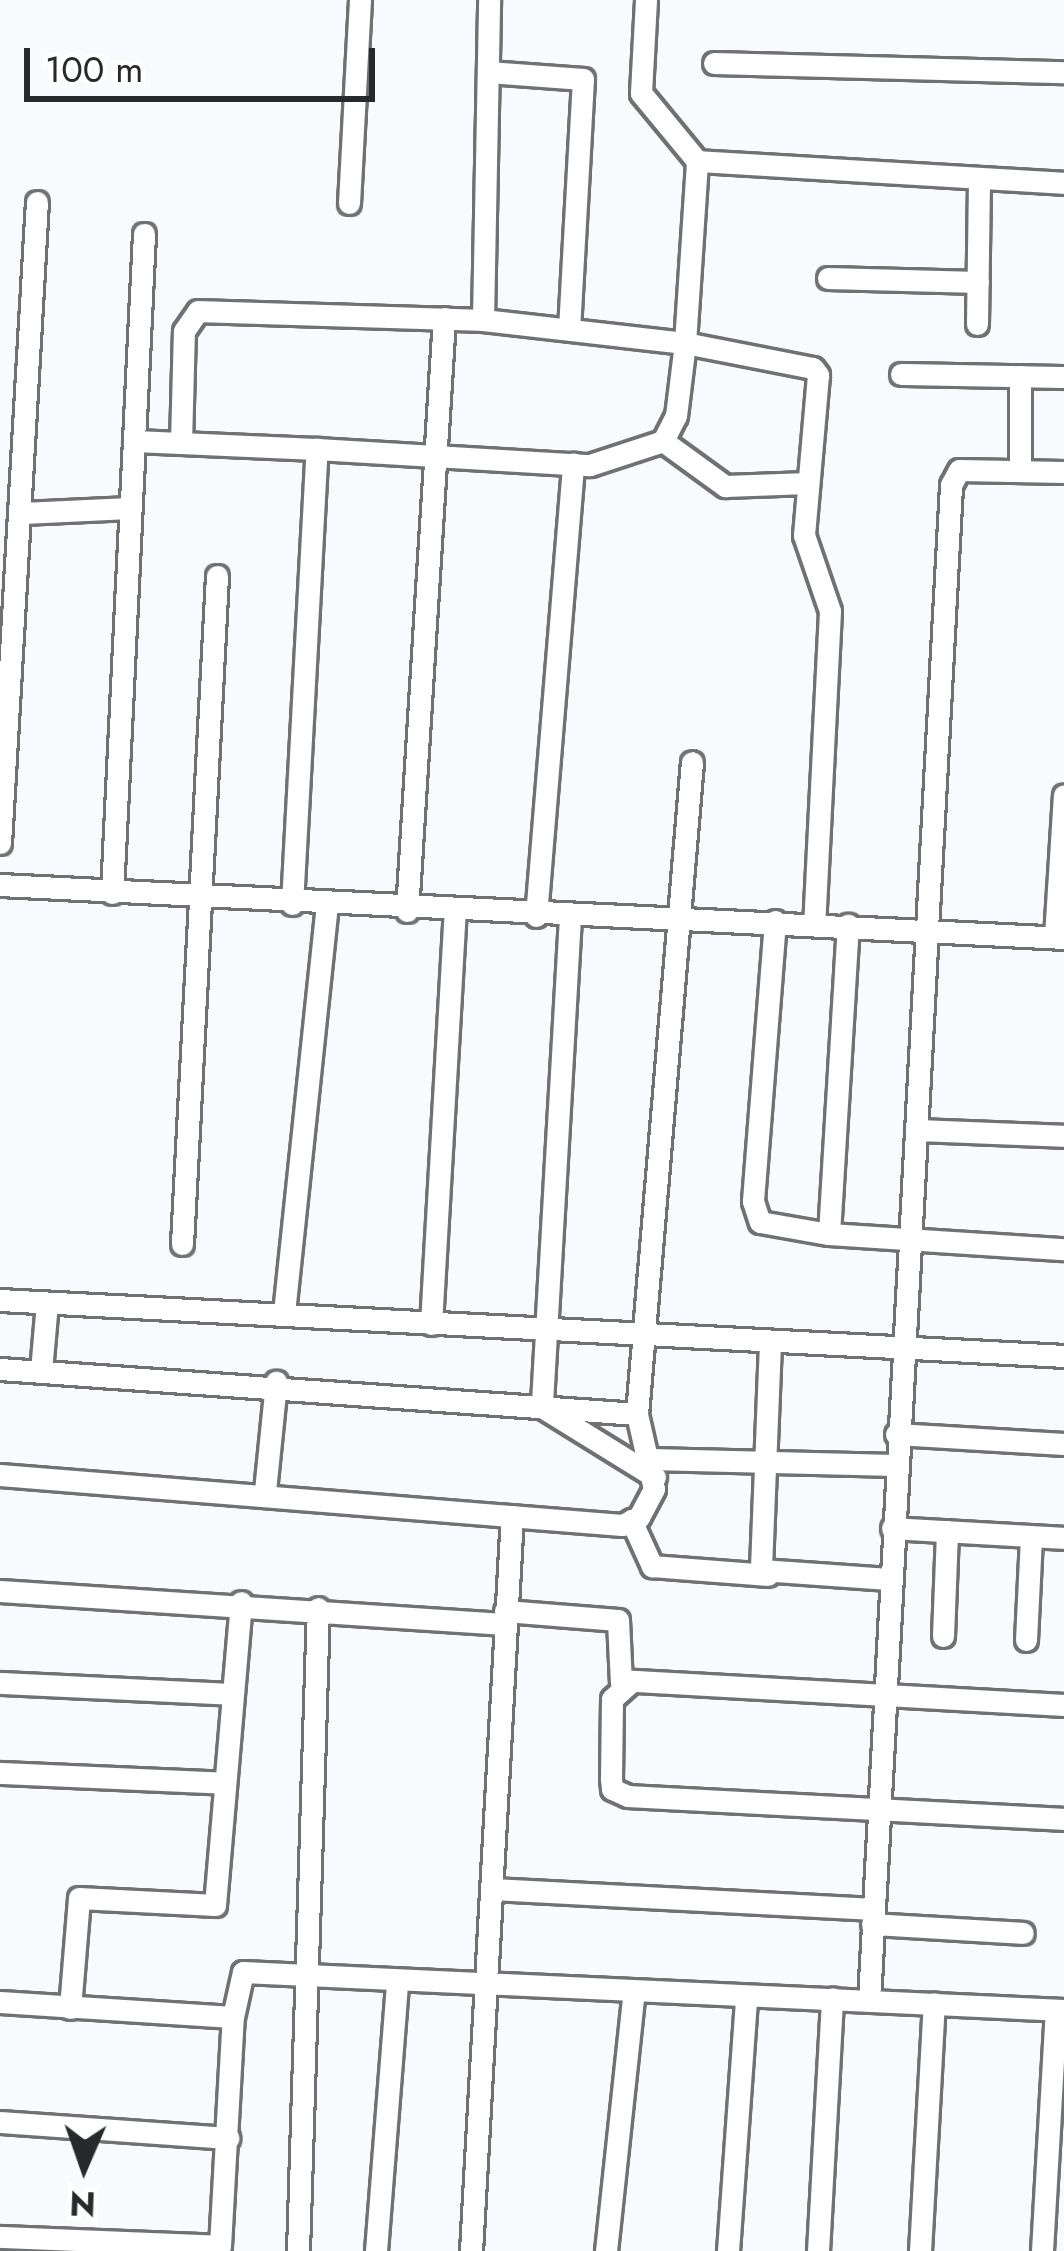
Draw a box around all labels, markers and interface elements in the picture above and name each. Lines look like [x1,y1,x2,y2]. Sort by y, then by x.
scale bar [30,24,381,98]
text: 100 m [45,43,143,95]
north arrow [24,2107,144,2227]
text: N [69,2180,97,2227]

